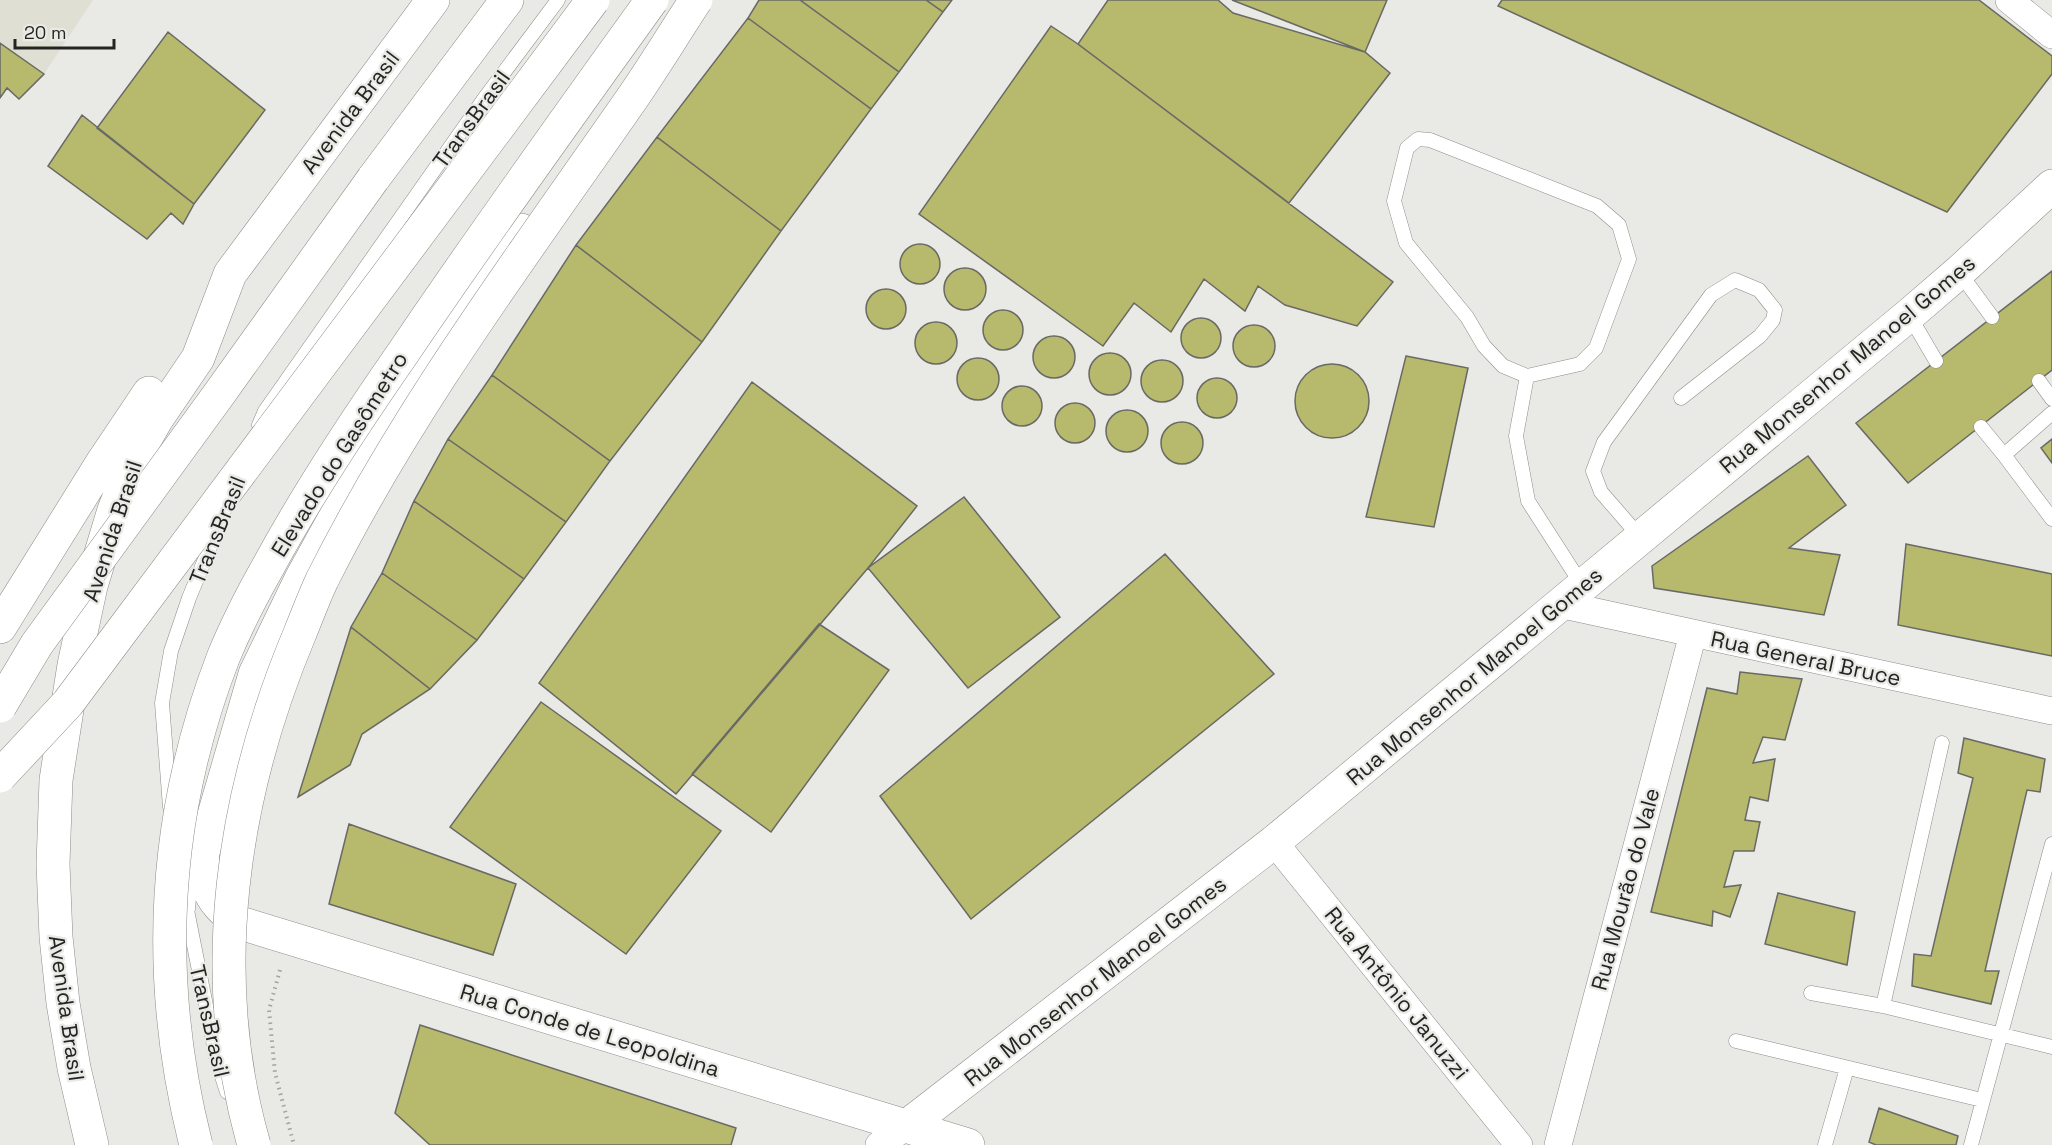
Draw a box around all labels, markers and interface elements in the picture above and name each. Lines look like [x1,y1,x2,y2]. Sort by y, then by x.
scale bar [15,12,114,50]
text: 20 m [24,21,67,44]
street label: Avenida Brasil [295,45,405,179]
street label: TransBrasil [426,65,516,173]
street label: Rua Monsenhor Manoel Gomes [1713,249,1981,479]
street label: Elevado do Gasômetro [264,346,414,562]
street label: Avenida Brasil [76,457,148,605]
street label: TransBrasil [183,472,251,588]
street label: Rua Monsenhor Manoel Gomes [1340,561,1608,791]
street label: Rua General Bruce [1708,624,1904,692]
street label: Rua Mourão do Vale [1585,785,1665,993]
street label: Rua Monsenhor Manoel Gomes [958,870,1232,1092]
street label: Rua Antônio Januzzi [1319,901,1475,1085]
street label: Avenida Brasil [43,933,91,1083]
street label: TransBrasil [183,962,237,1080]
street label: Rua Conde de Leopoldina [457,977,724,1083]

